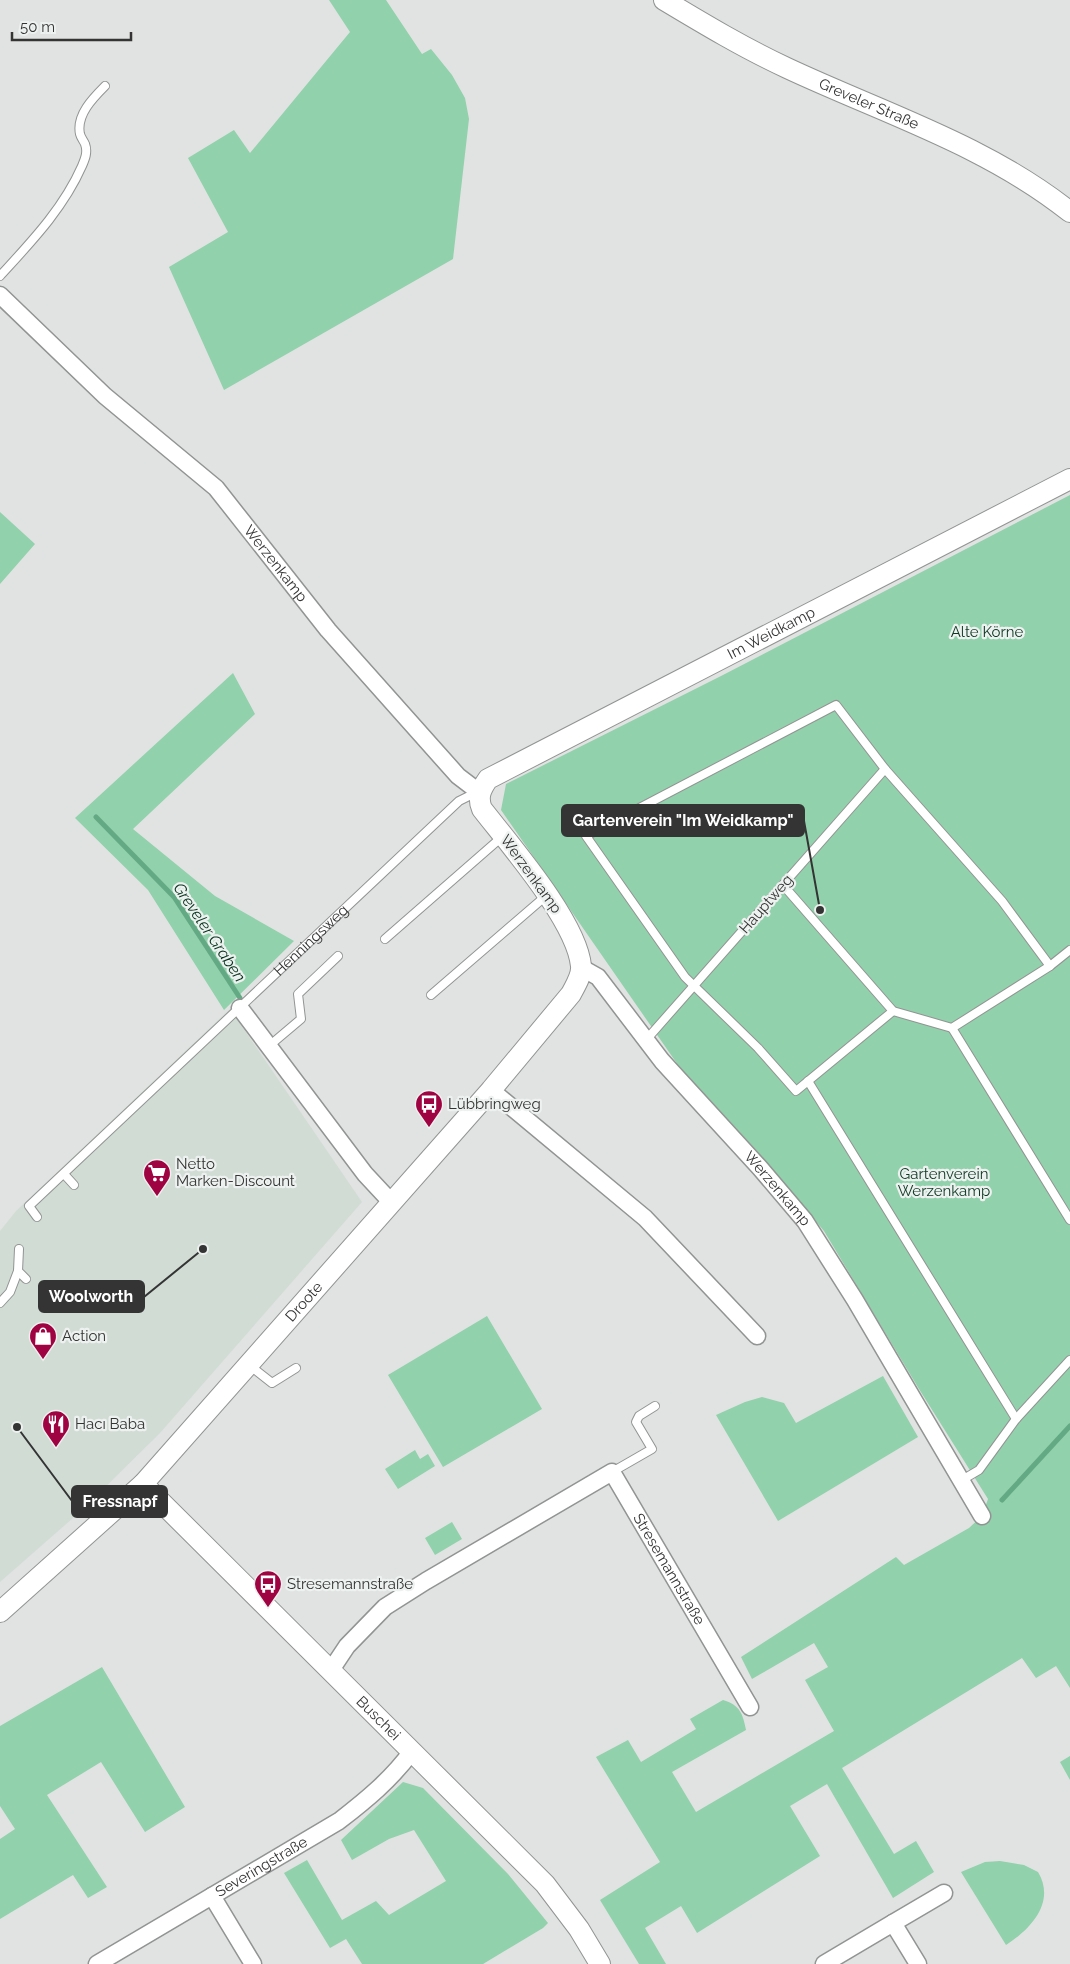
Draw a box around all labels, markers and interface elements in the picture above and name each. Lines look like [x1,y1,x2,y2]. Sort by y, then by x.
scale bar [12,10,131,42]
text: 50 m [20,18,55,36]
street label: Greveler Straße [816,75,922,133]
street label: Werzenkamp [240,522,311,605]
street label: Im Weidkamp [724,603,818,663]
park label: Alte Körne [951,623,1024,641]
callout: Gartenverein "Im Weidkamp" [562,805,804,836]
text: Gartenverein "Im Weidkamp" [573,811,793,830]
street label: Werzenkamp [496,831,566,917]
street label: Hauptweg [736,871,796,937]
water label: Greveler Graben [169,879,250,986]
street label: Henningsweg [270,901,352,980]
bus stop icon: Lübbringweg [414,1089,444,1128]
place label: Lübbringweg [448,1095,541,1113]
street label: Werzenkamp [740,1148,814,1230]
place label: Netto Marken-Discount [176,1155,295,1190]
supermarket icon: Netto Marken-Discount [142,1158,172,1197]
park label: Gartenverein Werzenkamp [898,1165,990,1200]
street label: Droote [282,1278,326,1325]
callout: Woolworth [39,1281,144,1312]
text: Woolworth [49,1287,133,1306]
shop icon: Action [28,1321,58,1360]
place label: Action [62,1327,106,1345]
restaurant icon: Hacı Baba [41,1409,71,1448]
place label: Hacı Baba [75,1415,145,1433]
callout: Fressnapf [72,1486,167,1517]
text: Fressnapf [82,1492,159,1511]
street label: Stresemannstraße [629,1510,709,1628]
bus stop icon: Stresemannstraße [253,1569,283,1608]
place label: Stresemannstraße [287,1575,413,1593]
street label: Buschei [352,1692,404,1744]
street label: Severingstraße [212,1833,311,1901]

